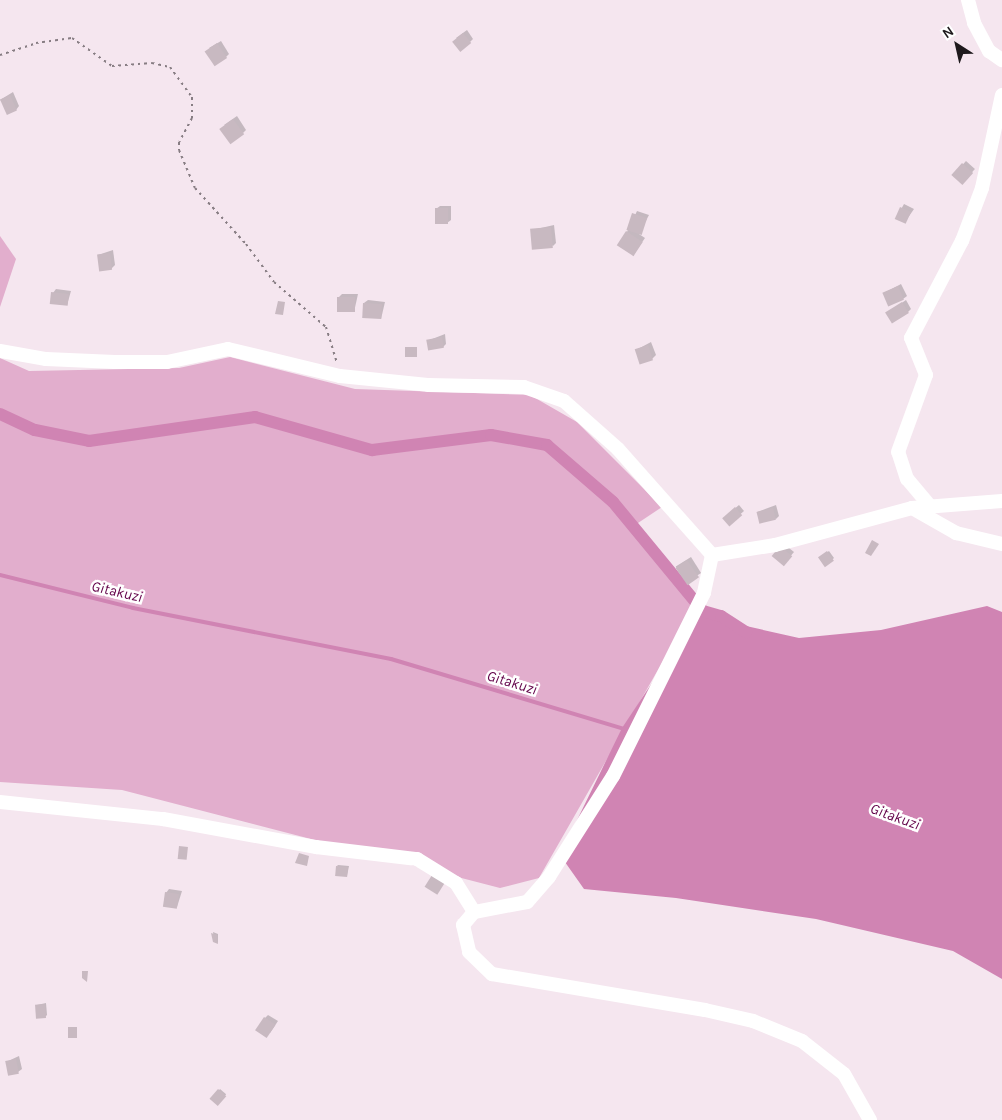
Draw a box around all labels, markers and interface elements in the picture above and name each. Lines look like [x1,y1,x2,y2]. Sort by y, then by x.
north arrow [932,20,982,70]
text: N [939,22,957,42]
water label: Gitakuzi [90,577,144,607]
water label: Gitakuzi [485,667,539,699]
water label: Gitakuzi [868,800,922,834]

